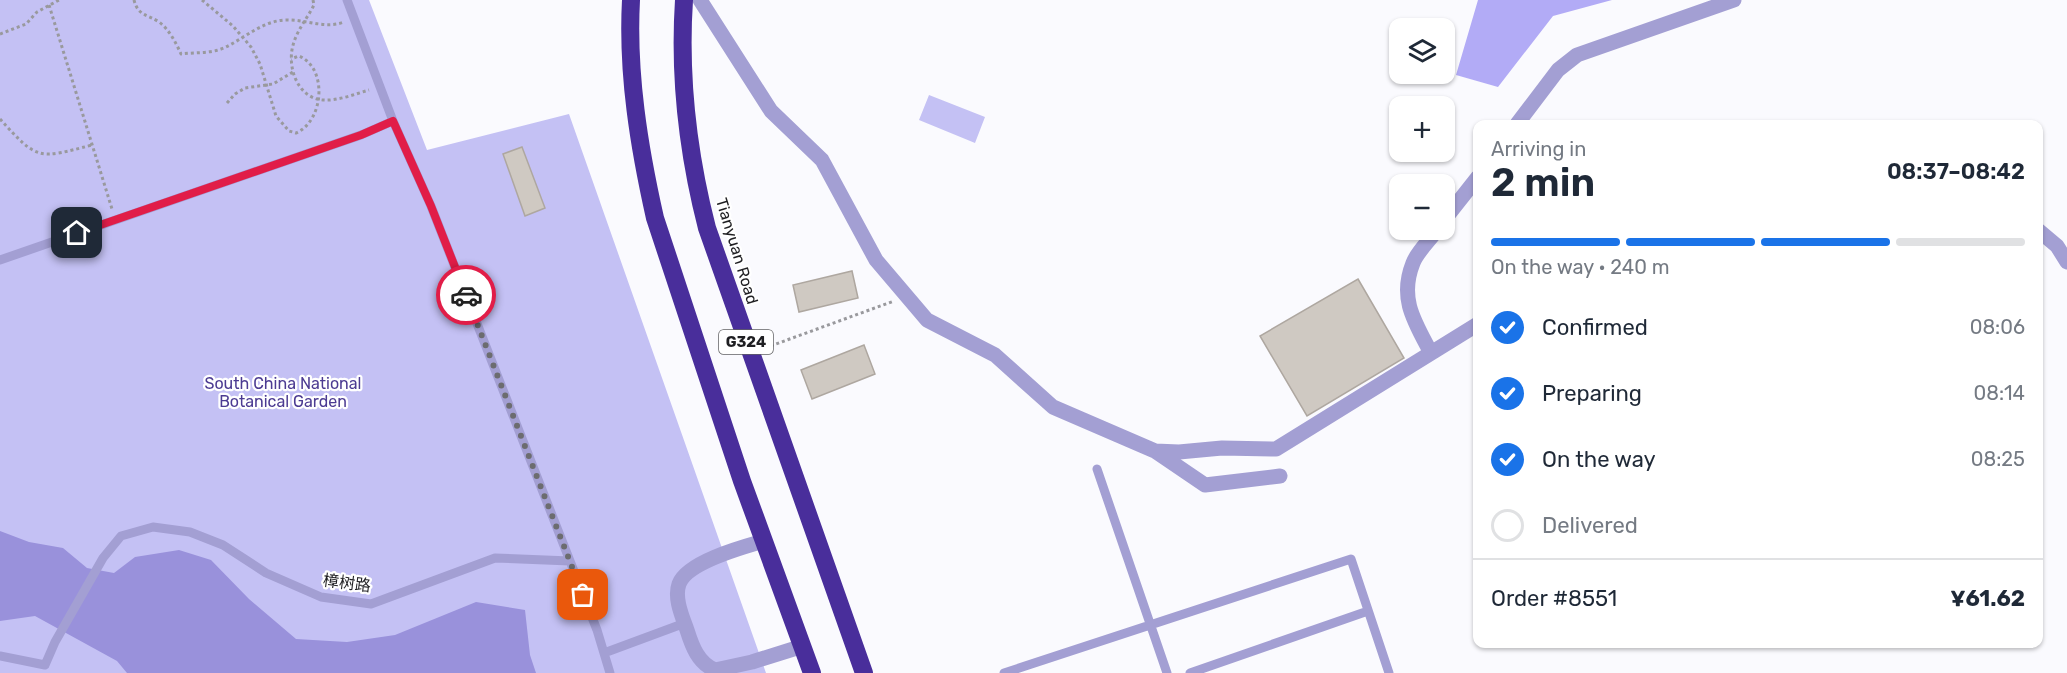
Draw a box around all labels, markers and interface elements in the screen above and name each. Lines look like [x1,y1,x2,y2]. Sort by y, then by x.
map controls [1389,18,1455,240]
button: layers [1389,18,1455,84]
button: + [1389,96,1455,162]
text: Arriving in [1491,137,1586,161]
text: 08:37–08:42 [1887,158,2025,185]
text: 2 min [1491,160,1595,206]
button: − [1389,174,1455,240]
street label: Tianyuan Road [712,196,762,306]
pin [51,207,102,258]
icon: home [60,216,93,249]
text: On the way · 240 m [1491,255,1670,279]
courier [436,265,496,325]
icon: car [450,279,483,312]
icon: check [1491,311,1524,344]
text: Confirmed [1542,314,1648,341]
text: 08:06 [1970,315,2025,339]
road number: G324 [719,330,773,354]
park label: South China National Botanical Garden [204,374,362,411]
icon: check [1491,377,1524,410]
text: Preparing [1542,380,1642,407]
text: 08:14 [1973,381,2025,405]
icon: check [1491,443,1524,476]
text: On the way [1542,446,1656,473]
text: 08:25 [1971,447,2025,471]
text: Delivered [1542,512,1638,539]
pin [557,569,608,620]
street label: 樟树路 [322,571,372,595]
icon: bag [566,578,599,611]
text: Order #8551 [1491,585,1617,612]
text: ¥61.62 [1950,585,2025,612]

